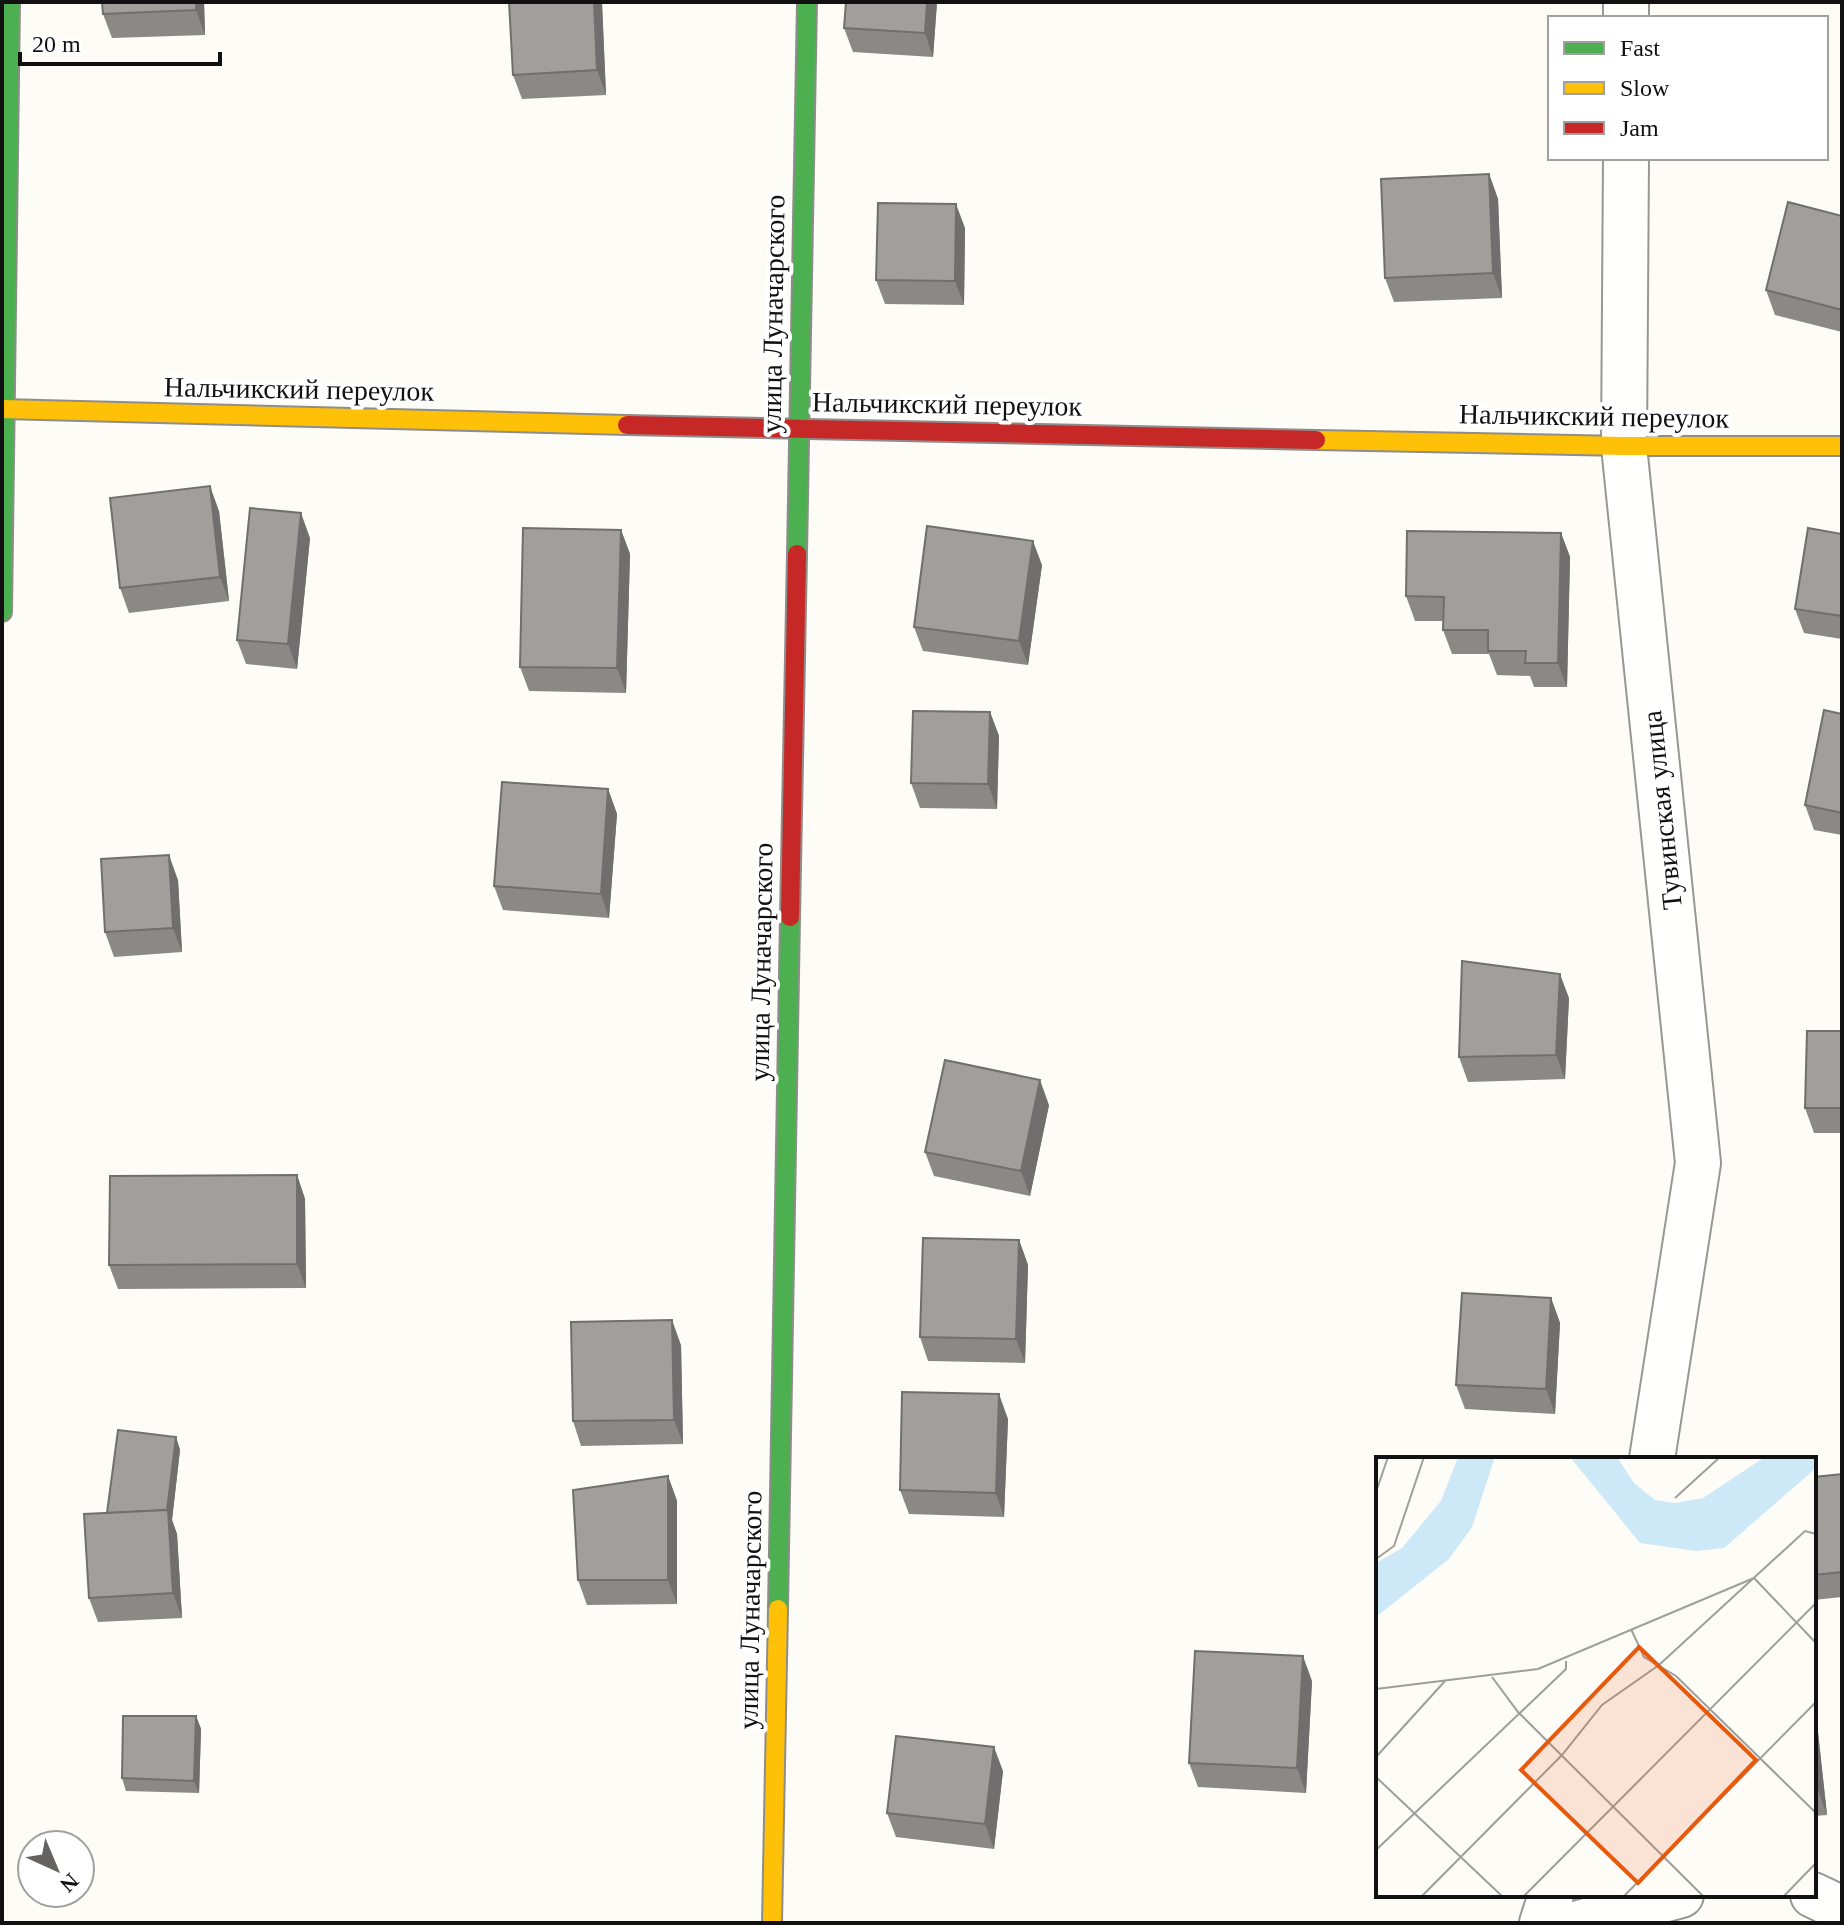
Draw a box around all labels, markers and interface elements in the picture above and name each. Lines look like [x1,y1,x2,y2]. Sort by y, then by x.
scale bar [20,16,220,66]
legend [1548,16,1828,160]
text: 20 m [32,31,81,57]
text: Fast [1620,35,1660,61]
text: Slow [1620,75,1670,101]
text: Jam [1620,115,1659,141]
street label: улица Луначарского [755,194,791,434]
street label: Нальчикский переулок [164,371,435,407]
street label: Нальчикский переулок [812,386,1083,422]
street label: Нальчикский переулок [1459,398,1730,434]
street label: Тувинская улица [1636,708,1688,911]
street label: улица Луначарского [743,842,779,1082]
inset map [1376,1457,1816,1897]
street label: улица Луначарского [732,1490,768,1730]
north arrow [16,1829,96,1909]
text: N [55,1869,84,1898]

